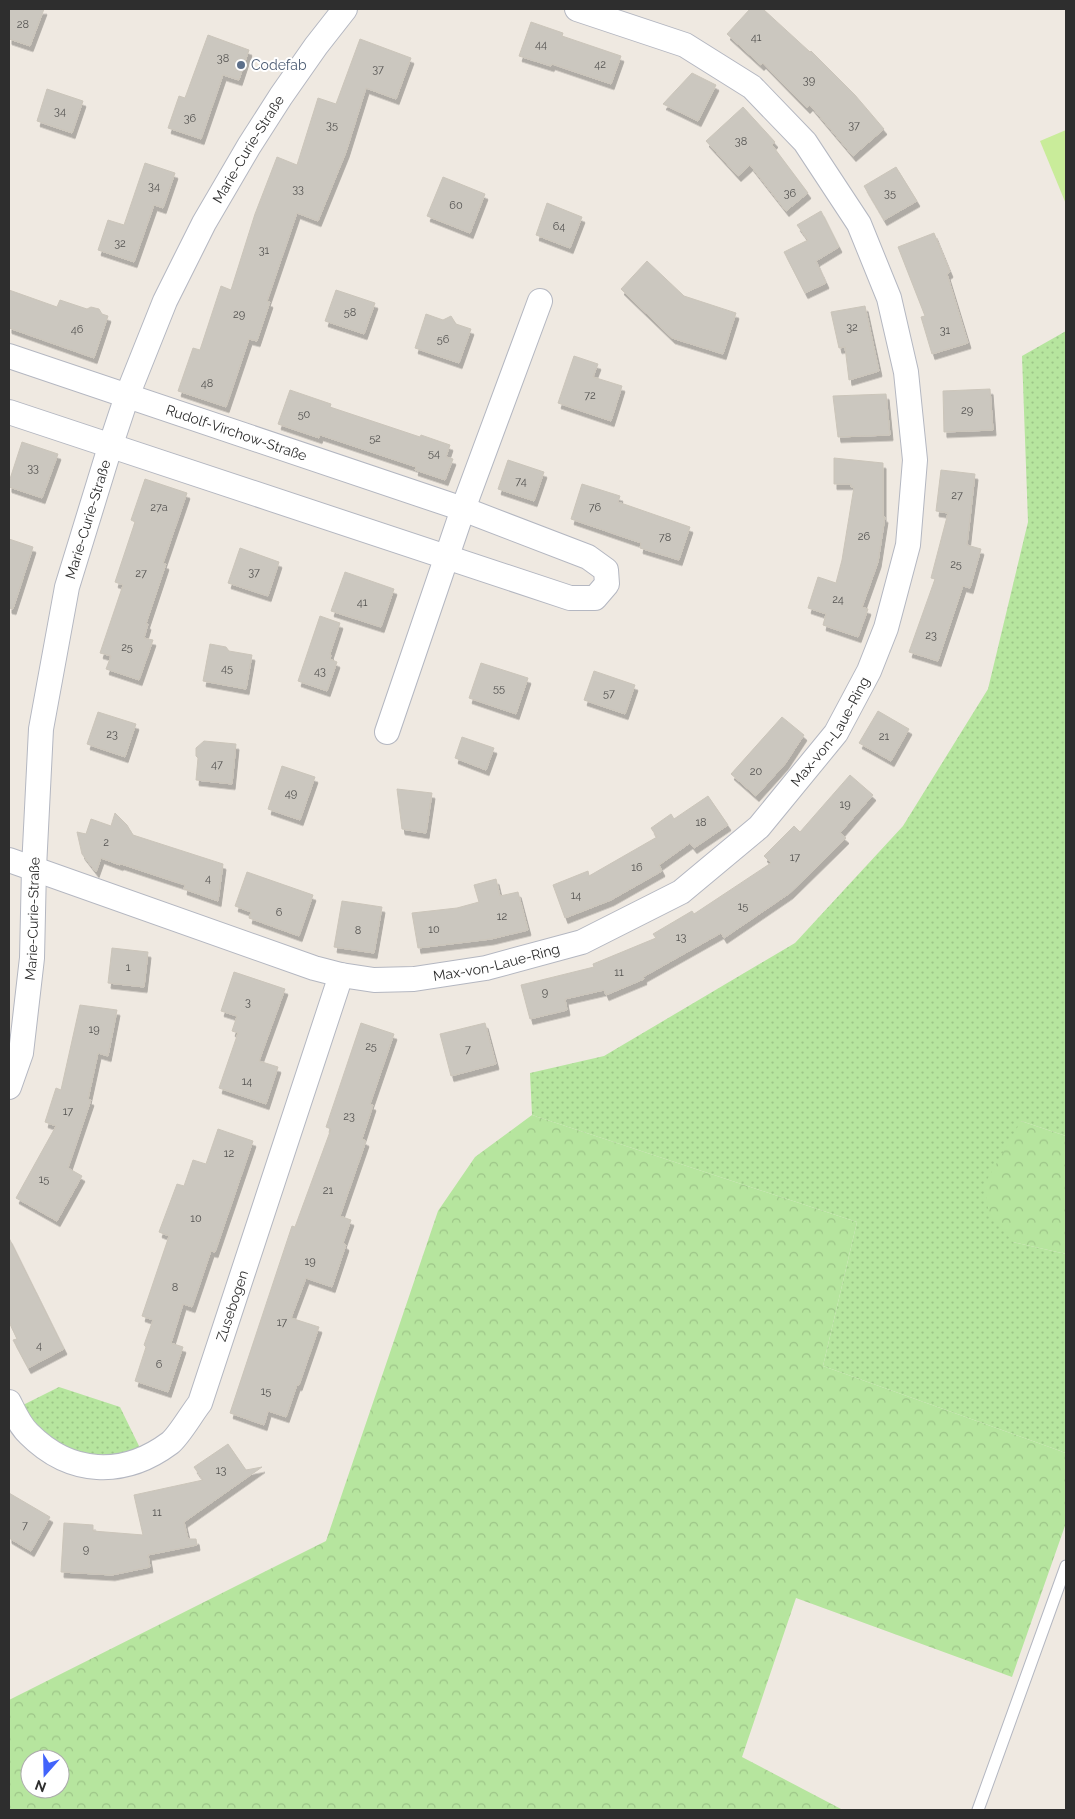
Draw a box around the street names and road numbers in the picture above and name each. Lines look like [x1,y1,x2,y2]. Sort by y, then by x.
street label: Marie-Curie-Straße [209,92,287,206]
street label: Rudolf-Virchow-Straße [164,401,309,464]
street label: Marie-Curie-Straße [62,458,114,581]
street label: Max-von-Laue-Ring [788,674,872,790]
street label: Marie-Curie-Straße [21,857,43,981]
street label: Max-von-Laue-Ring [432,940,561,984]
street label: Zusebogen [213,1268,251,1344]

